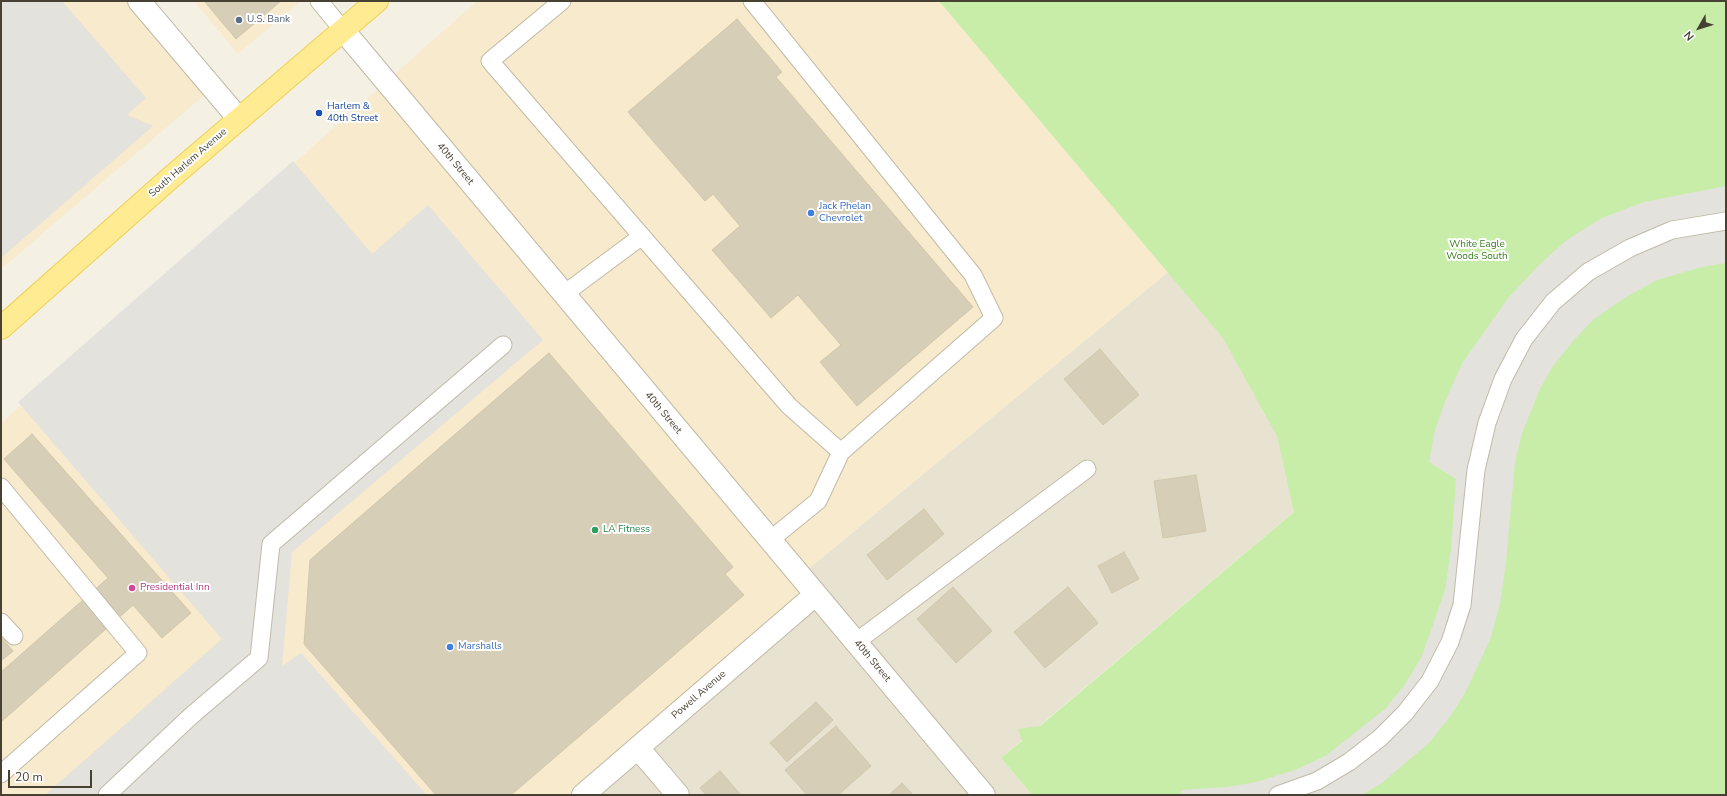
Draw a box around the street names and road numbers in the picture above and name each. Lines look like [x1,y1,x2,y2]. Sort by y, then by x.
street label: South Harlem Avenue [147,126,229,200]
street label: 40th Street [434,141,476,187]
street label: 40th Street [642,390,684,436]
street label: 40th Street [851,638,893,684]
street label: Powell Avenue [669,668,729,722]

